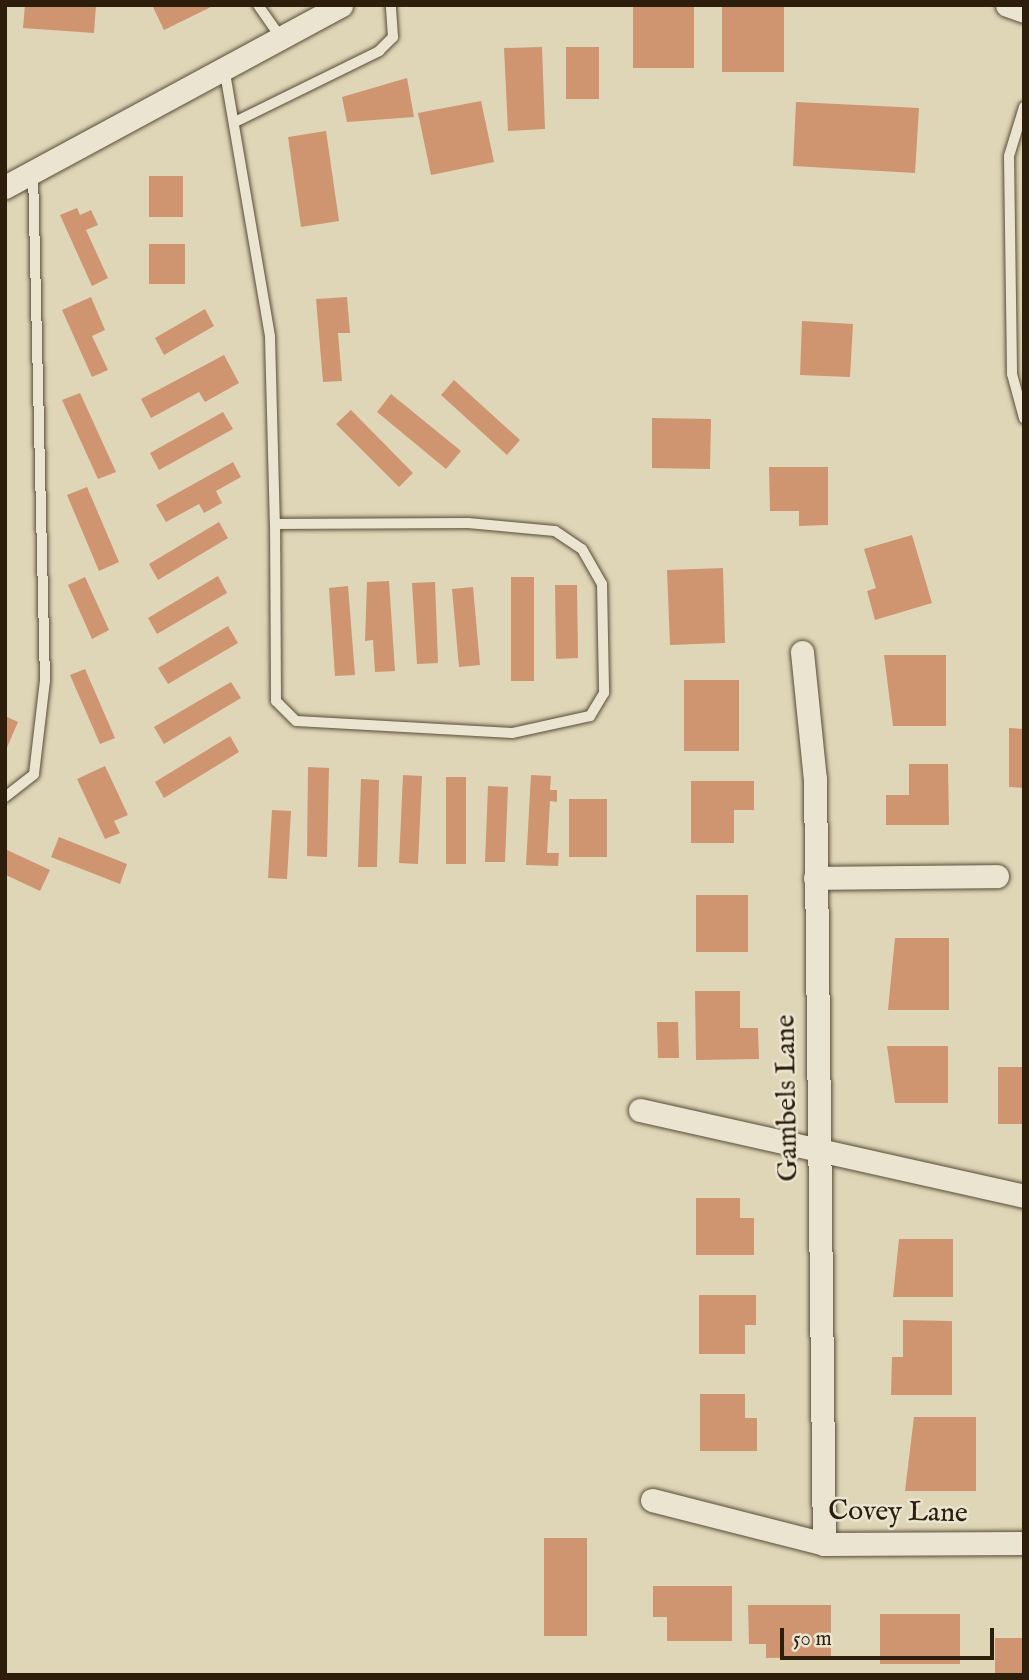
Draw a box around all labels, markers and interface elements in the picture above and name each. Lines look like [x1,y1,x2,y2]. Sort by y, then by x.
street label: Gambels Lane [770,1014,806,1182]
street label: Covey Lane [828,1495,968,1531]
scale bar [784,1614,998,1658]
text: 50 m [793,1626,832,1653]

